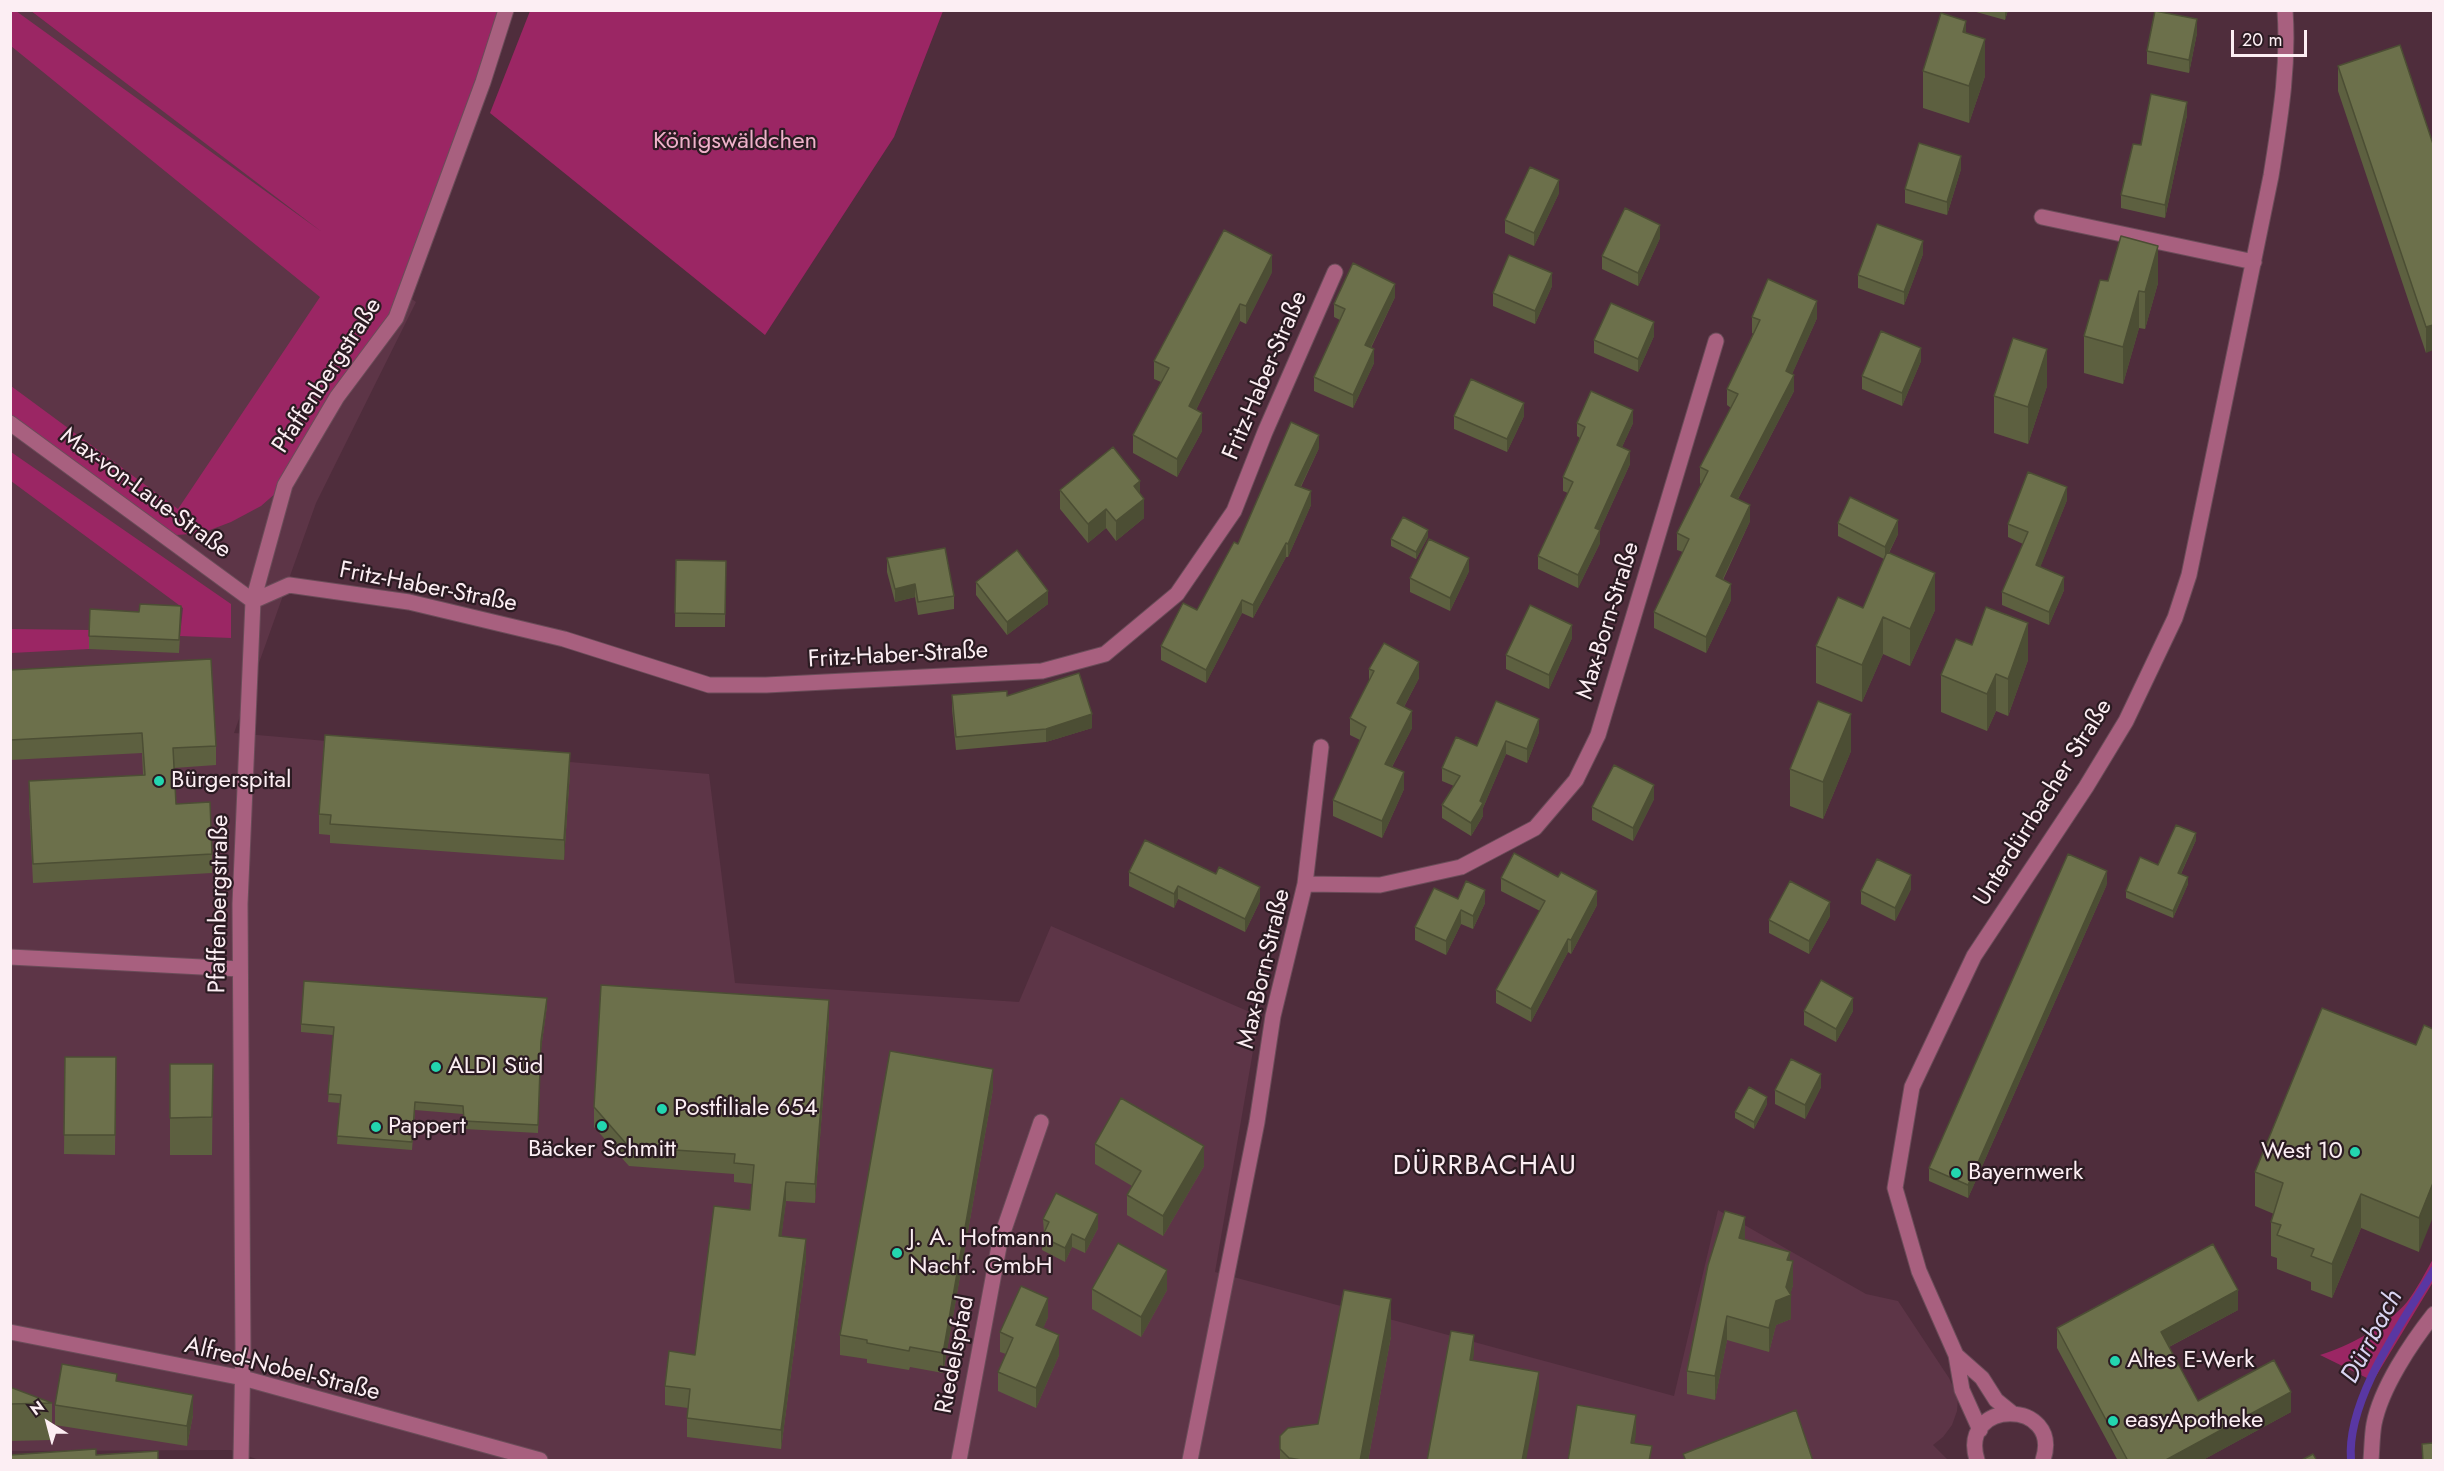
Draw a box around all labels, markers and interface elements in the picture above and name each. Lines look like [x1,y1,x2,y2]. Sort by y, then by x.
scale bar [2234,18,2310,56]
text: 20 m [2242,27,2282,53]
park label: Königswäldchen [653,128,817,156]
street label: Fritz-Haber-Straße [1217,287,1315,465]
street label: Pfaffenbergstraße [267,293,389,459]
street label: Max-von-Laue-Straße [54,422,236,566]
street label: Max-Born-Straße [1571,539,1647,703]
street label: Fritz-Haber-Straße [337,557,519,619]
street label: Fritz-Haber-Straße [807,637,989,675]
street label: Unterdürrbacher Straße [1969,694,2119,912]
place label: Bürgerspital [171,767,292,795]
marker: Bürgerspital [152,774,166,788]
street label: Pfaffenbergstraße [204,814,236,994]
street label: Max-Born-Straße [1233,886,1297,1052]
place label: ALDI Süd [448,1053,543,1081]
marker: ALDI Süd [429,1060,443,1074]
place label: Postfiliale 654 [674,1095,818,1123]
marker: Postfiliale 654 [655,1102,669,1116]
place label: Pappert [388,1113,466,1141]
marker: Bäcker Schmitt [595,1119,609,1133]
marker: Pappert [369,1120,383,1134]
place label: Bäcker Schmitt [528,1136,676,1164]
place label: West 10 [2261,1138,2343,1166]
marker: West 10 [2348,1145,2362,1159]
district label: DÜRRBACHAU [1393,1151,1577,1183]
place label: Bayernwerk [1968,1159,2083,1187]
marker: Bayernwerk [1949,1166,1963,1180]
place label: J. A. Hofmann Nachf. GmbH [909,1225,1053,1281]
marker: J. A. Hofmann Nachf. GmbH [890,1246,904,1260]
water label: Dürrbach [2335,1285,2411,1389]
street label: Riedelspfad [931,1294,981,1416]
street label: Alfred-Nobel-Straße [181,1332,383,1408]
place label: Altes E-Werk [2127,1347,2255,1375]
marker: Altes E-Werk [2108,1354,2122,1368]
north arrow [18,1393,78,1453]
text: N [25,1395,49,1421]
place label: easyApotheke [2125,1407,2263,1435]
marker: easyApotheke [2106,1414,2120,1428]

